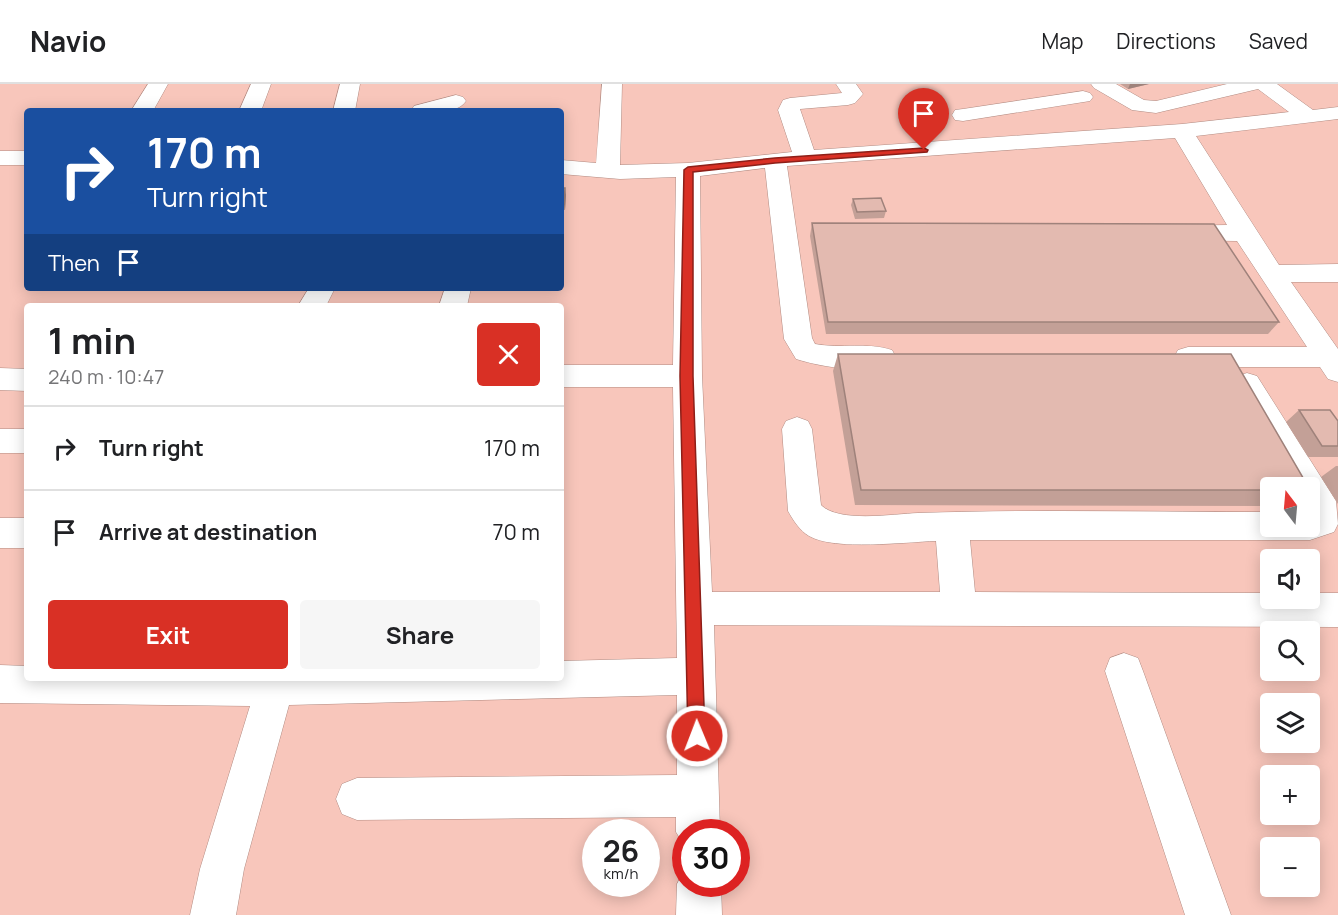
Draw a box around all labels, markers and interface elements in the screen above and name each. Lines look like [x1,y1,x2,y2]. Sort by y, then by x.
text: Navio [30,22,106,60]
text: Map [1042,27,1083,55]
text: Directions [1116,27,1216,55]
text: Saved [1249,27,1308,55]
pin [898,88,949,150]
icon: arrive [907,97,940,130]
text: 170 m [147,123,262,181]
icon: right [48,132,126,210]
text: Turn right [147,178,268,215]
icon: arrive [112,246,145,279]
text: Then [48,248,100,278]
text: 1 min [48,316,136,365]
button: close [477,323,540,386]
text: 240 m · 10:47 [48,363,164,390]
icon: right [48,432,81,465]
text: Turn right [99,433,204,463]
text: 170 m [484,433,540,463]
north arrow [1260,477,1320,537]
map controls [1260,477,1320,897]
icon: arrive [48,516,81,549]
text: Arrive at destination [99,517,317,547]
text: 70 m [492,517,540,547]
button: sound [1260,549,1320,609]
button: Exit [48,600,288,669]
button: Share [300,600,540,669]
button: search [1260,621,1320,681]
button: layers [1260,693,1320,753]
position arrow [665,704,729,768]
button: + [1260,765,1320,825]
speed limit sign: 30 [672,819,750,897]
text: 26 [603,830,639,871]
button: − [1260,837,1320,897]
text: km/h [604,863,638,884]

